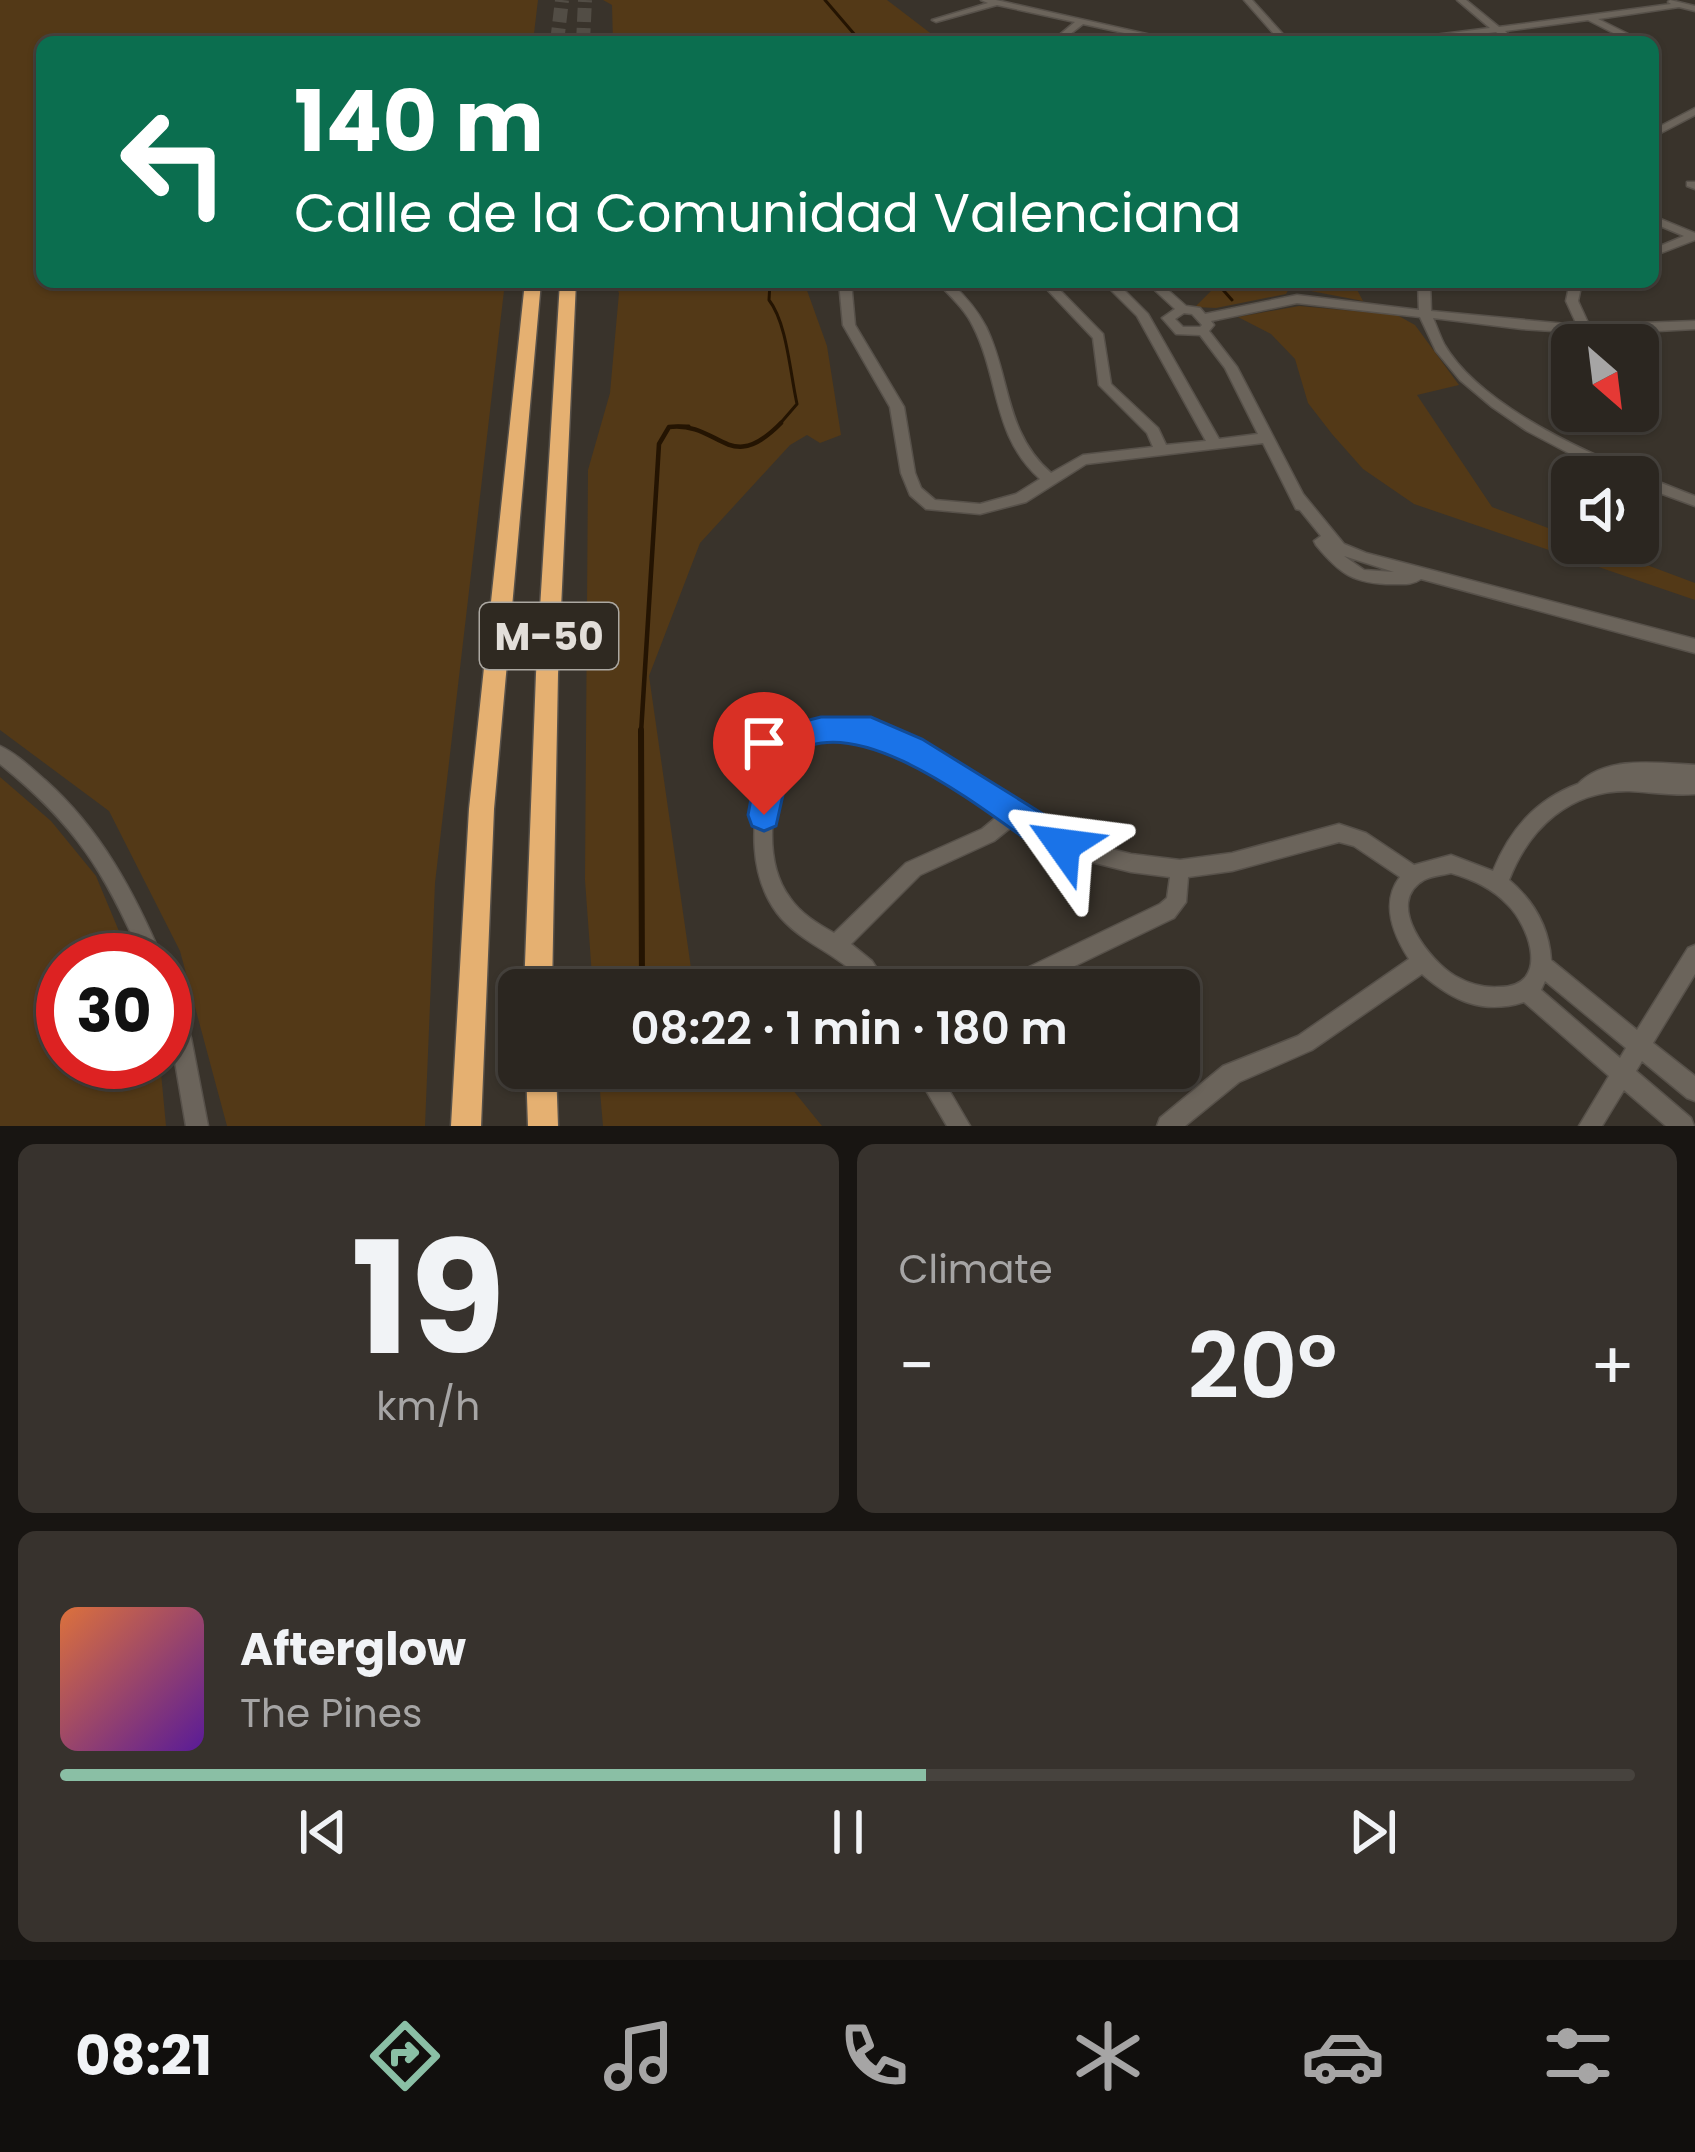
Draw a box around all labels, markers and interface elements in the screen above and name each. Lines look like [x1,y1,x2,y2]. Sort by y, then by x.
text: 140 m [294,63,544,180]
icon: left [96,84,252,240]
text: Calle de la Comunidad Valenciana [294,175,1241,251]
north arrow [1551,324,1659,432]
map controls [1551,324,1659,564]
button: sound [1551,456,1659,564]
road number: M-50 [480,603,618,669]
pin [713,692,815,815]
icon: arrive [731,710,797,776]
position arrow [1000,782,1126,908]
speed limit sign: 30 [36,933,192,1089]
text: 08:22 · 1 min · 180 m [630,997,1068,1060]
text: 19 [351,1189,506,1408]
text: Climate [899,1242,1053,1297]
text: 20° [1188,1303,1337,1430]
text: − [899,1320,935,1412]
text: + [1590,1320,1635,1412]
text: km/h [376,1379,480,1434]
text: Afterglow [240,1618,466,1681]
text: The Pines [240,1686,422,1741]
icon: previous [290,1799,356,1865]
icon: pause [815,1799,881,1865]
icon: next [1340,1799,1406,1865]
icon: directions [363,2014,447,2098]
icon: music [597,2014,681,2098]
icon: phone [832,2014,916,2098]
icon: climate [1066,2014,1150,2098]
icon: car [1301,2014,1385,2098]
icon: filters [1536,2014,1620,2098]
text: 08:21 [75,2018,212,2094]

